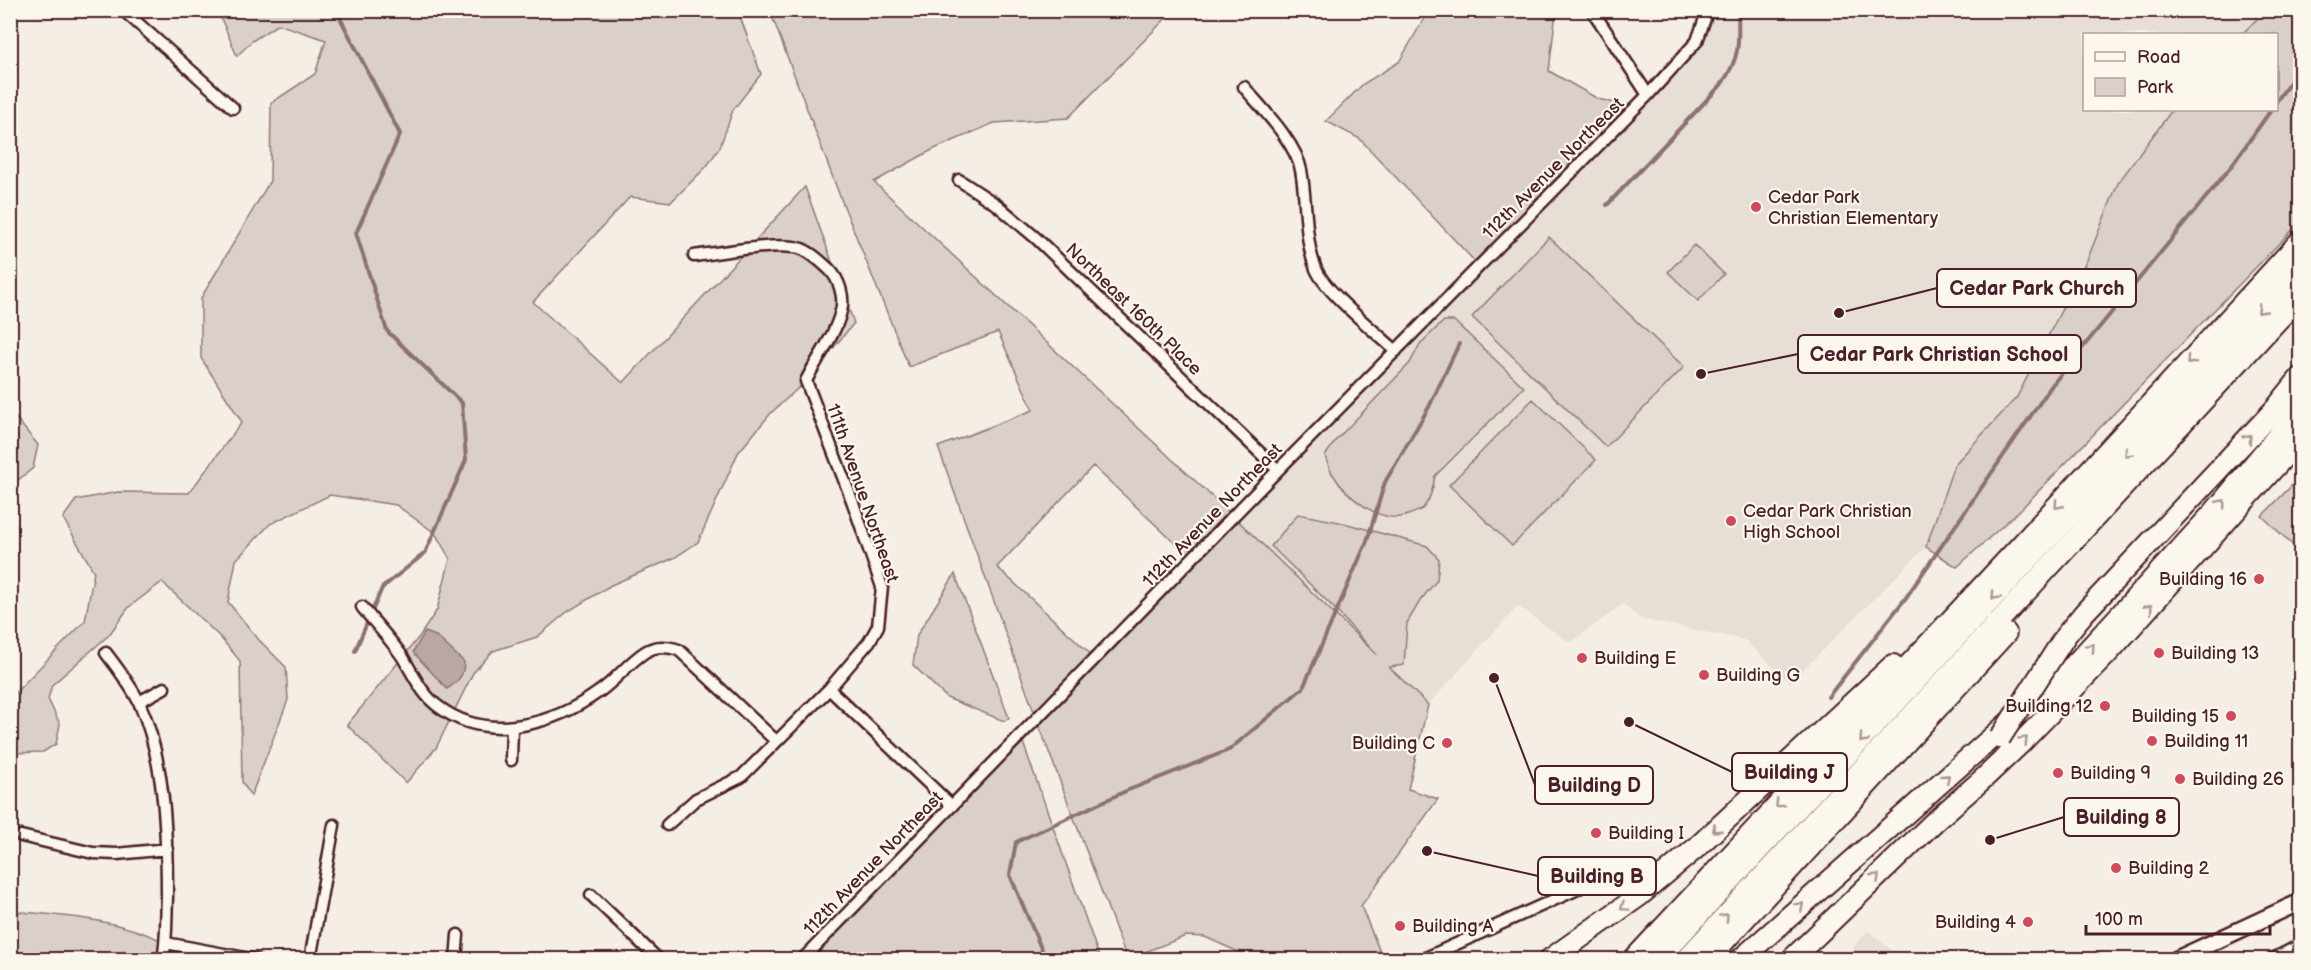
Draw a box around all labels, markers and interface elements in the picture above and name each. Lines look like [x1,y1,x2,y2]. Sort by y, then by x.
legend [2083,33,2278,111]
text: Road [2137,47,2181,68]
text: Park [2137,77,2173,98]
street label: 112th Avenue Northeast [1478,93,1629,243]
place label: Cedar Park Christian Elementary [1768,187,1939,229]
marker: Cedar Park Christian Elementary [1749,200,1763,214]
street label: Northeast 160th Place [1061,239,1206,380]
callout: Cedar Park Church [1937,269,2136,307]
text: Cedar Park Church [1950,277,2124,301]
one-way arrow [2257,303,2268,314]
callout: Cedar Park Christian School [1798,335,2081,373]
text: Cedar Park Christian School [1810,343,2068,367]
one-way arrow [2186,354,2197,365]
street label: 111th Avenue Northeast [822,401,903,586]
one-way arrow [2241,434,2252,445]
street label: 112th Avenue Northeast [1138,439,1287,591]
one-way arrow [2124,445,2135,456]
one-way arrow [2054,498,2065,509]
one-way arrow [2215,499,2226,510]
place label: Cedar Park Christian High School [1743,501,1912,543]
marker: Cedar Park Christian High School [1724,514,1738,528]
place label: Building 16 [2159,569,2247,590]
marker: Building 16 [2252,572,2266,586]
one-way arrow [1991,589,2002,599]
one-way arrow [2141,605,2152,616]
one-way arrow [2084,643,2095,654]
place label: Building 13 [2171,643,2259,664]
marker: Building 13 [2152,646,2166,660]
place label: Building E [1594,648,1676,669]
marker: Building E [1575,651,1589,665]
place label: Building G [1716,665,1800,686]
marker: Building G [1697,668,1711,682]
place label: Building 12 [2005,696,2093,717]
marker: Building 12 [2098,699,2112,713]
place label: Building 15 [2131,706,2219,727]
marker: Building 15 [2224,709,2238,723]
place label: Building 11 [2164,731,2248,752]
one-way arrow [1859,732,1870,743]
place label: Building C [1352,733,1435,754]
marker: Building 11 [2145,734,2159,748]
marker: Building C [1440,736,1454,750]
one-way arrow [2016,736,2027,747]
callout: Building J [1732,753,1847,791]
text: Building J [1744,761,1835,785]
place label: Building 9 [2070,763,2151,784]
callout: Building D [1535,766,1653,804]
marker: Building 9 [2051,766,2065,780]
place label: Building 26 [2192,769,2284,790]
marker: Building 26 [2173,772,2187,786]
text: Building D [1547,774,1641,798]
one-way arrow [1940,774,1950,785]
street label: 112th Avenue Northeast [799,787,948,939]
one-way arrow [1775,797,1786,807]
callout: Building 8 [2064,798,2179,836]
text: Building 8 [2075,806,2167,830]
one-way arrow [1712,822,1723,833]
place label: Building I [1608,823,1684,844]
marker: Building I [1589,826,1603,840]
callout: Building B [1538,857,1656,895]
place label: Building 2 [2128,858,2209,879]
marker: Building 2 [2109,861,2123,875]
text: Building B [1550,865,1644,889]
one-way arrow [1870,873,1880,884]
scale bar [2086,898,2270,936]
one-way arrow [1620,900,1631,911]
one-way arrow [1793,902,1803,913]
text: 100 m [2095,909,2143,930]
place label: Building 4 [1935,912,2016,933]
one-way arrow [1717,913,1728,924]
marker: Building 4 [2021,915,2035,929]
place label: Building A [1412,916,1493,937]
marker: Building A [1393,919,1407,933]

